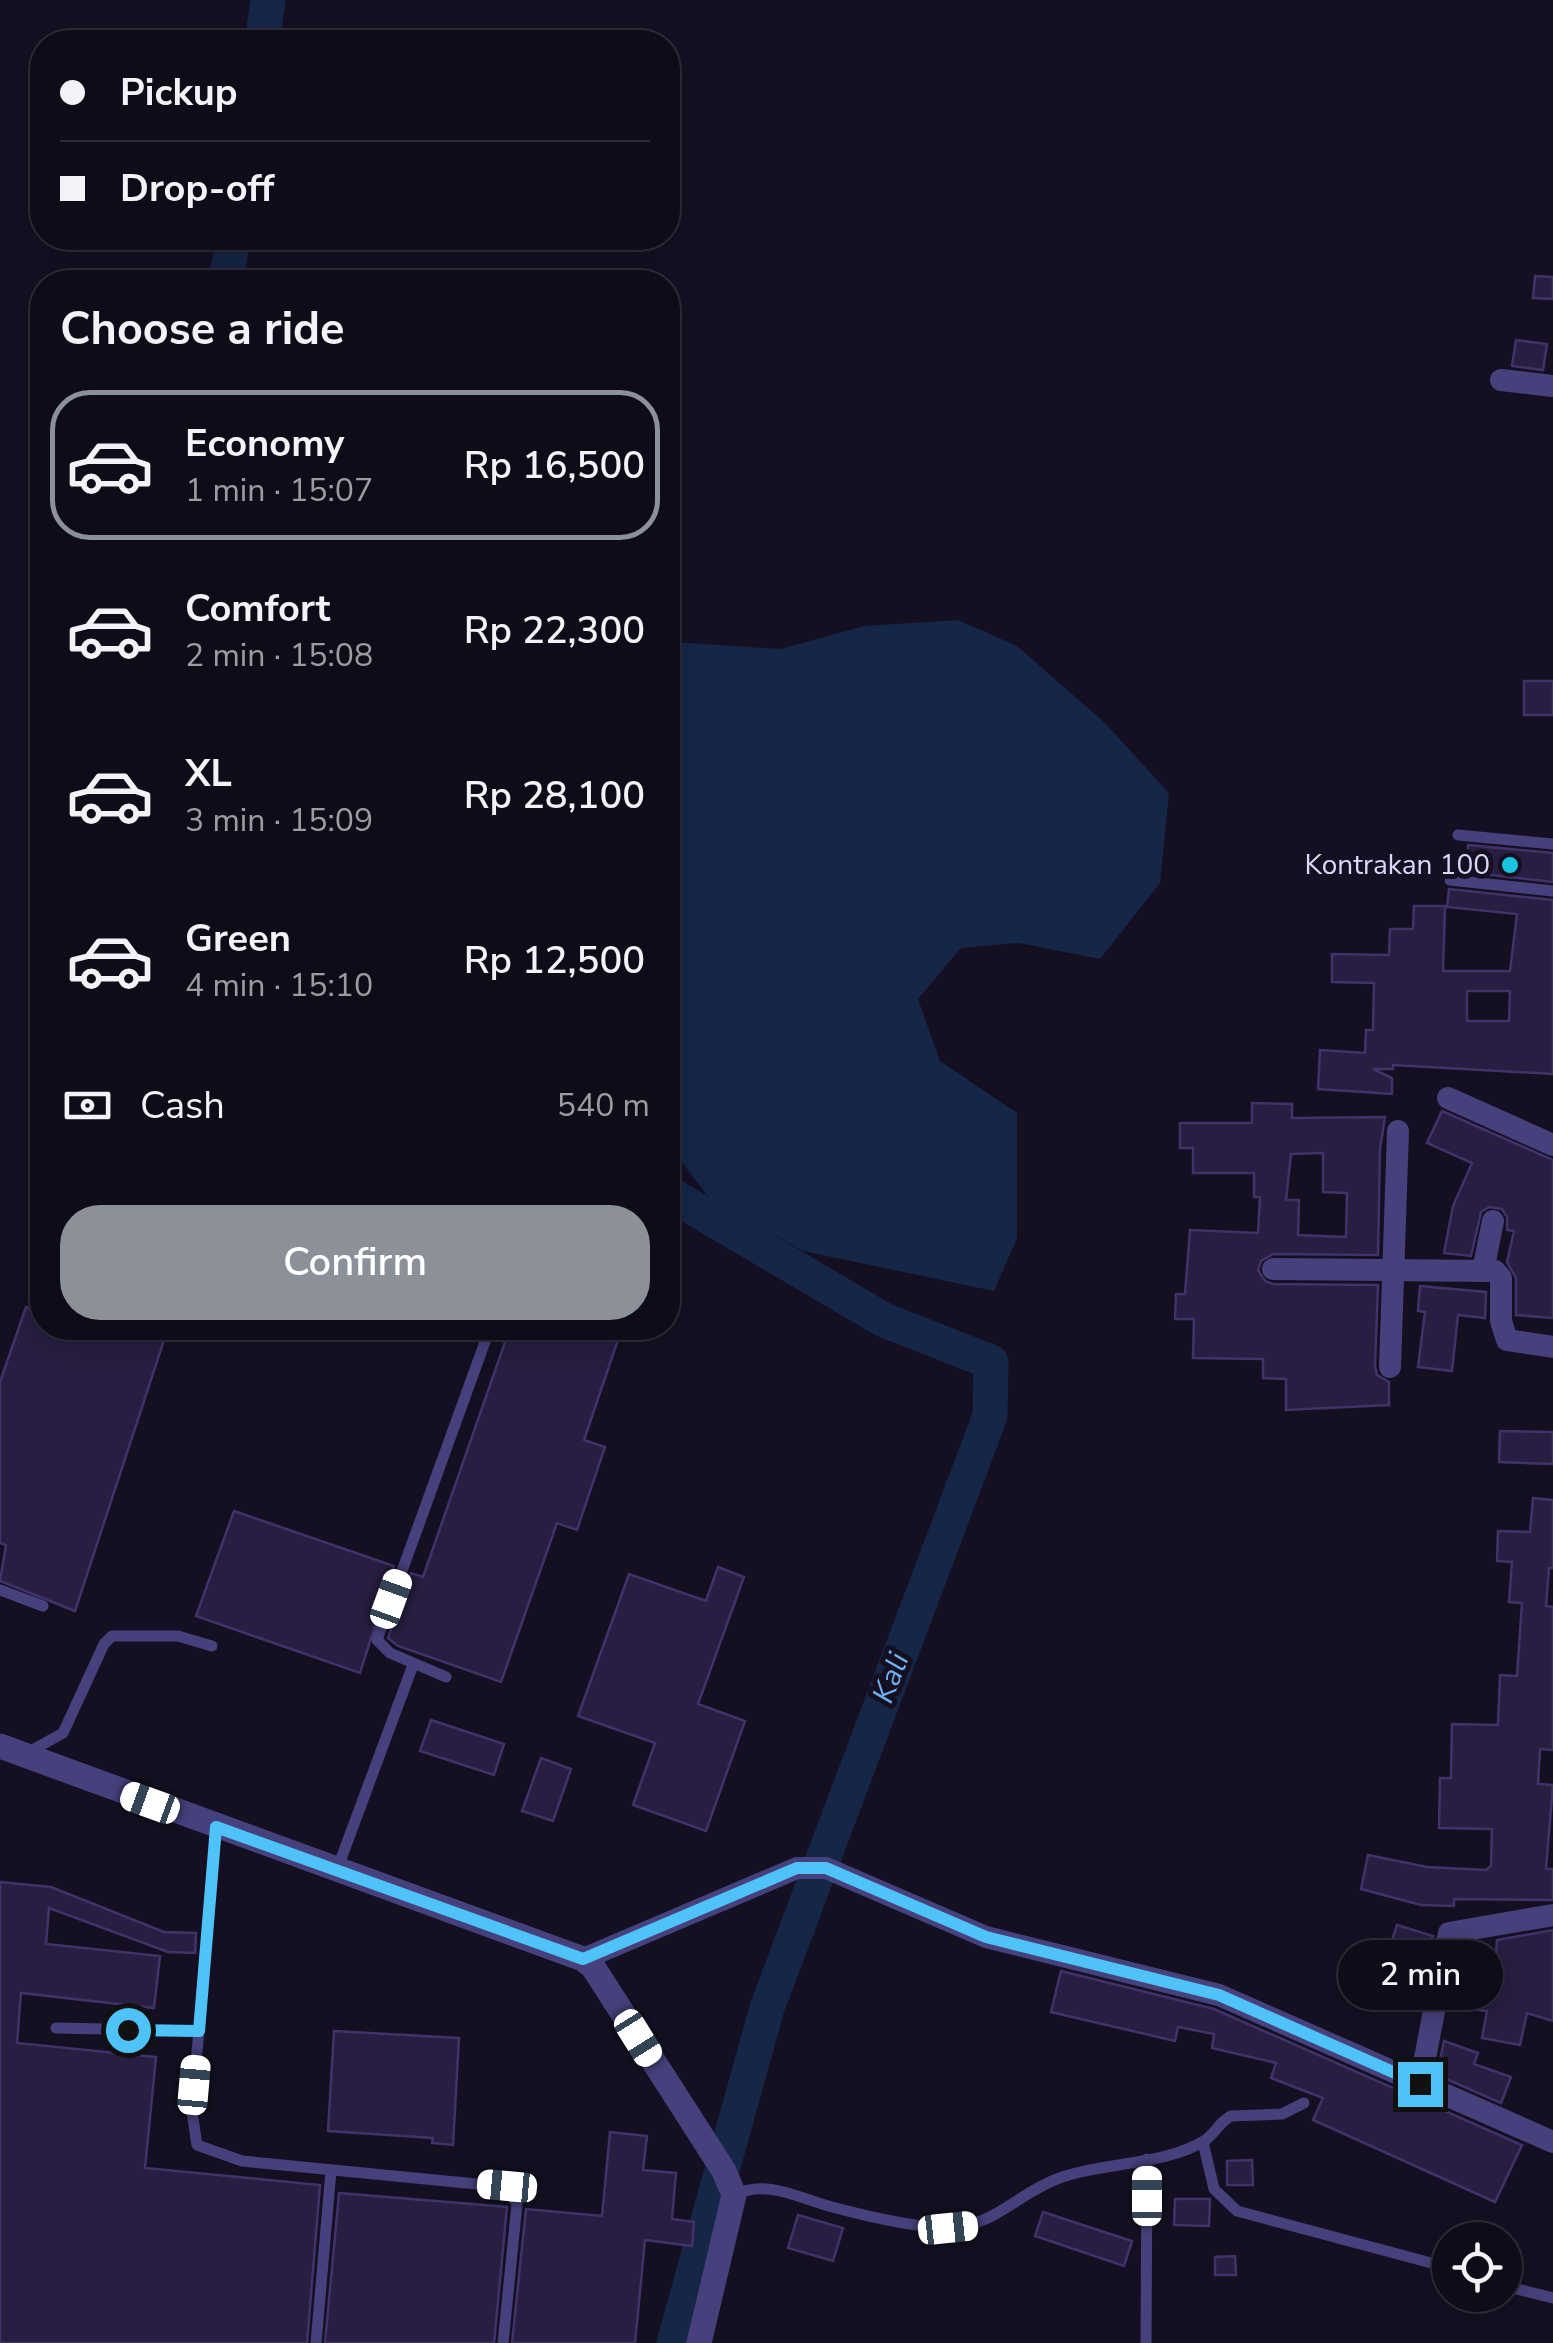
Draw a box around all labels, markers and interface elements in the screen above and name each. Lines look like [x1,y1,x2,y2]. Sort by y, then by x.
text: Pickup [120,67,238,118]
text: Drop-off [120,163,274,214]
text: Choose a ride [60,299,345,360]
text: Economy [185,418,344,469]
icon: car [65,420,155,510]
text: Rp 16,500 [464,440,645,491]
text: 1 min · 15:07 [185,469,373,512]
text: Comfort [185,583,330,634]
icon: car [65,585,155,675]
text: Rp 22,300 [464,605,645,656]
text: 2 min · 15:08 [185,634,373,677]
text: XL [185,748,232,799]
icon: car [65,750,155,840]
text: Rp 28,100 [464,770,645,821]
text: 3 min · 15:09 [185,799,373,842]
place label: Kontrakan 100 [1305,846,1490,884]
marker: Kontrakan 100 [1499,854,1521,876]
text: Green [185,913,291,964]
icon: car [65,915,155,1005]
text: Rp 12,500 [464,935,645,986]
text: 4 min · 15:10 [185,964,373,1007]
icon: cash [60,1078,115,1133]
text: Cash [140,1080,225,1131]
text: 540 m [557,1084,650,1127]
button: Confirm [60,1205,650,1320]
car [367,1566,415,1632]
water label: Kali [863,1646,920,1709]
car [117,1779,183,1827]
callout: 2 min [1338,1939,1502,2009]
text: 2 min [1380,1953,1461,1996]
car [609,2005,667,2071]
route start [106,2008,151,2053]
car [176,2054,212,2116]
route end [1398,2062,1443,2107]
car [1132,2166,1162,2226]
car [476,2168,538,2204]
car [917,2210,979,2246]
map controls [1432,2222,1522,2312]
button: locate [1432,2222,1522,2312]

